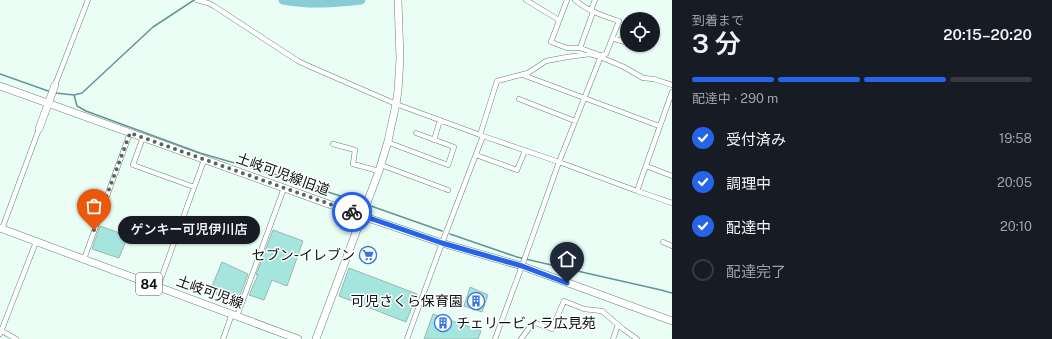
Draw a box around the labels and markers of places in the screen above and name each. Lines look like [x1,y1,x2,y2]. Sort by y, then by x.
pin [77,189,111,230]
callout: ゲンキー可児伊川店 [118,216,260,244]
pin [550,242,584,283]
supermarket icon: セブン-イレブン [358,245,378,265]
place label: セブン-イレブン [252,247,355,263]
building icon: 可児さくら保育園 [466,291,486,311]
place label: 可児さくら保育園 [351,293,463,309]
building icon: チェリービィラ広見苑 [433,313,453,333]
place label: チェリービィラ広見苑 [456,315,596,331]

